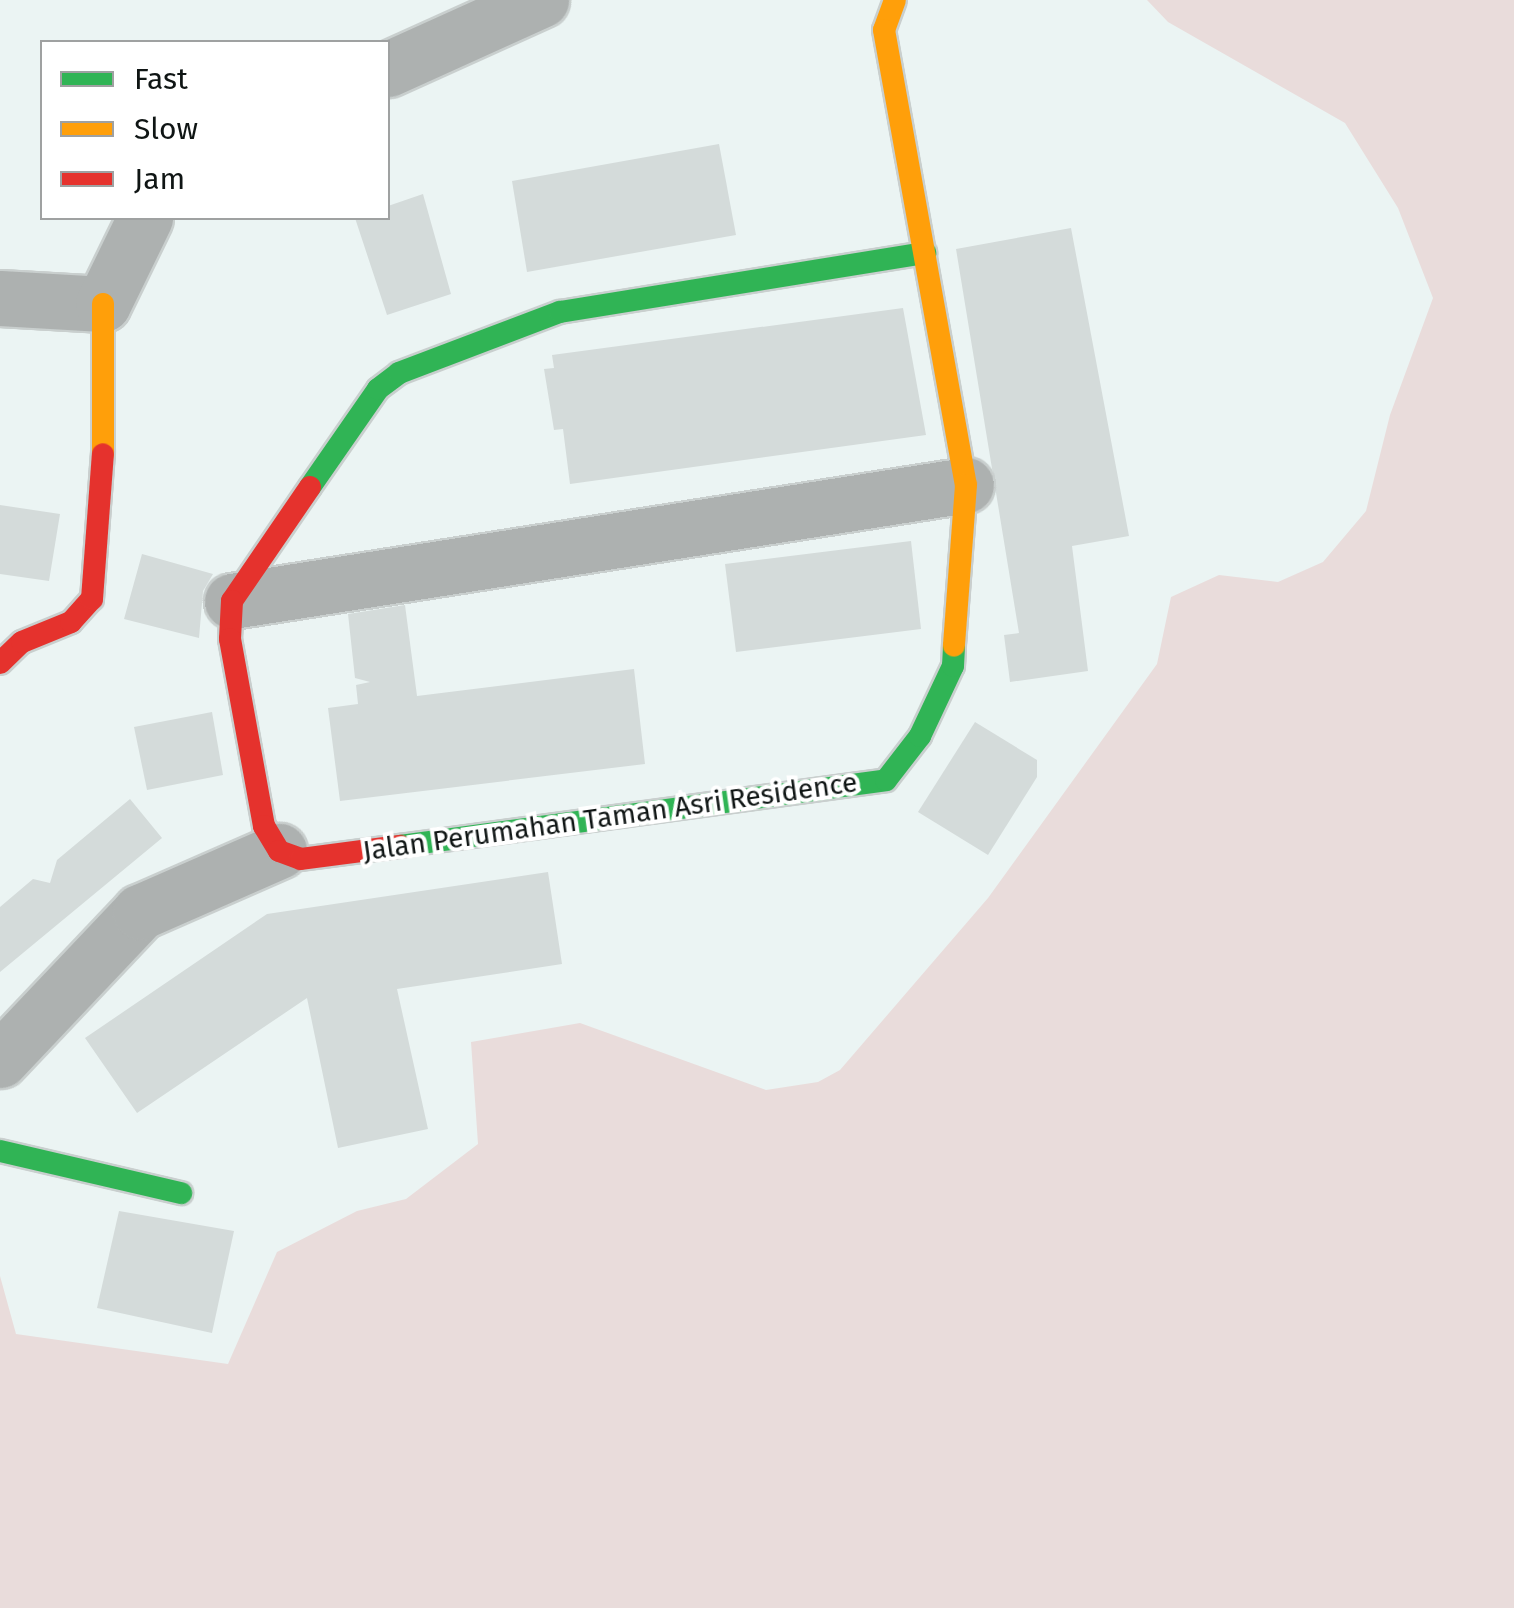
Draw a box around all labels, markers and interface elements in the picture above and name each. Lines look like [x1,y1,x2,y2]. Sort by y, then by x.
legend [40,40,390,220]
text: Fast [134,61,188,97]
text: Slow [134,111,198,147]
text: Jam [134,161,185,197]
street label: Jalan Perumahan Taman Asri Residence [361,766,859,868]

